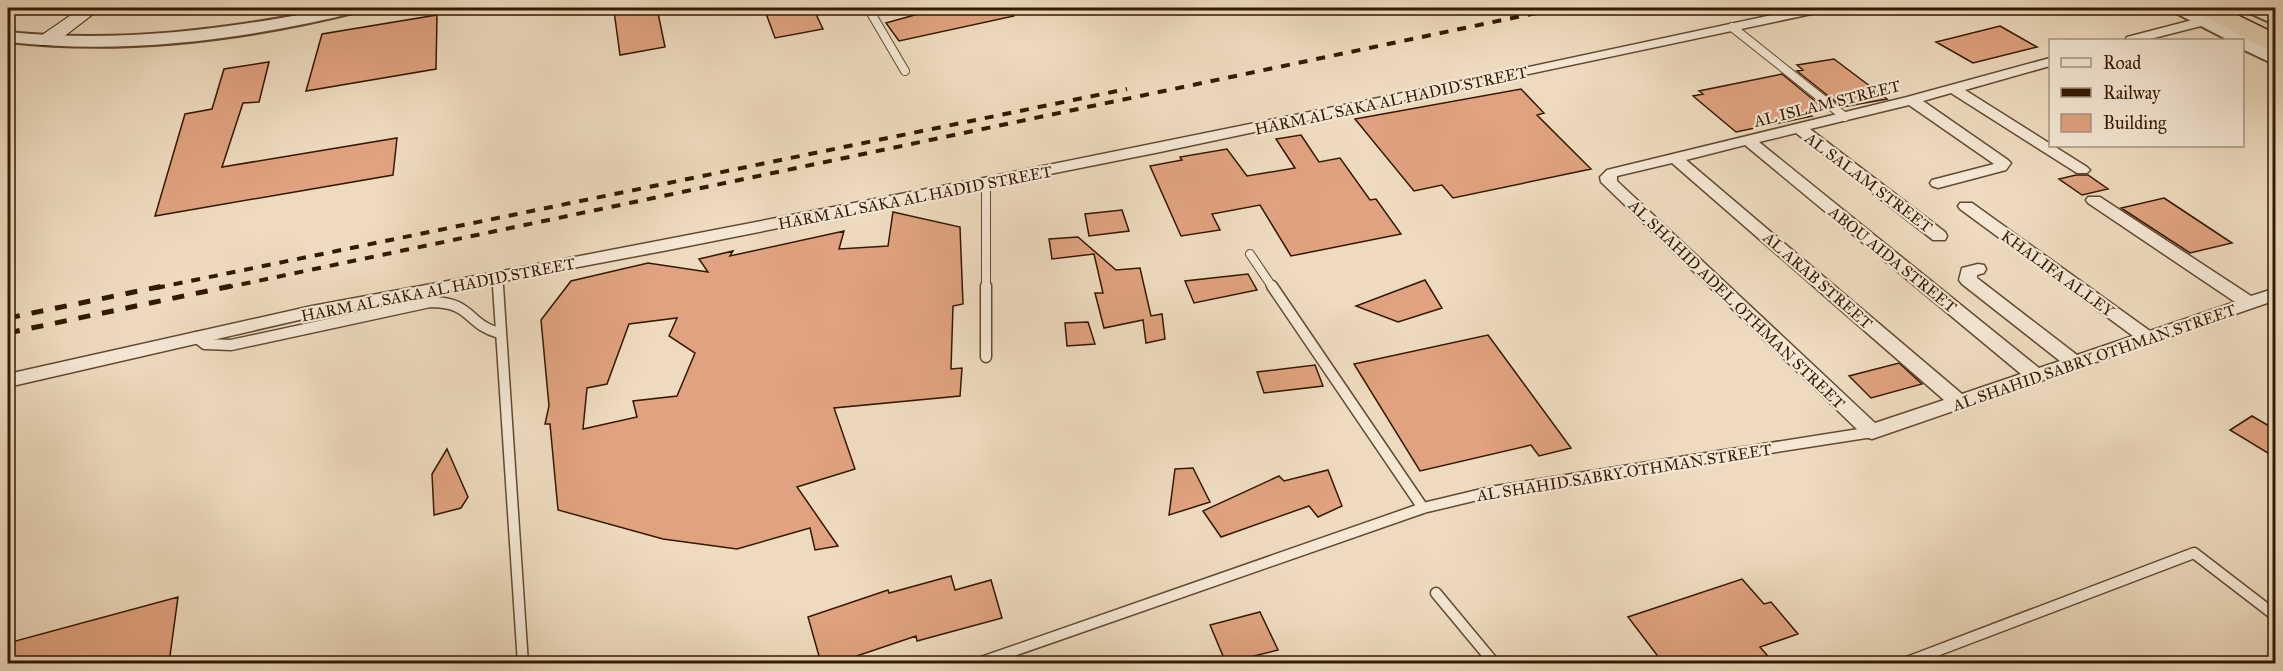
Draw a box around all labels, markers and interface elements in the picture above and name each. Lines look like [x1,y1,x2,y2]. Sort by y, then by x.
legend [2049,39,2244,147]
text: Road [2103,52,2141,74]
street label: HARM AL SAKA AL HADID STREET [1253,62,1529,139]
street label: AL ISLAM STREET [1751,76,1902,131]
text: Railway [2103,82,2161,104]
text: Building [2103,112,2167,135]
street label: AL SALAM STREET [1801,128,1936,236]
street label: HARM AL SAKA AL HADID STREET [776,162,1054,233]
street label: AL SHAHID ADEL OTHMAN STREET [1624,195,1849,413]
street label: ABOU AIDA STREET [1824,201,1960,317]
street label: KHALIFA ALLEY [1998,226,2118,321]
street label: AL ARAB STREET [1759,227,1876,333]
street label: HARM AL SAKA AL HADID STREET [299,254,577,325]
street label: AL SHAHID SABRY OTHMAN STREET [1949,300,2238,415]
street label: AL SHAHID SABRY OTHMAN STREET [1474,440,1773,505]

